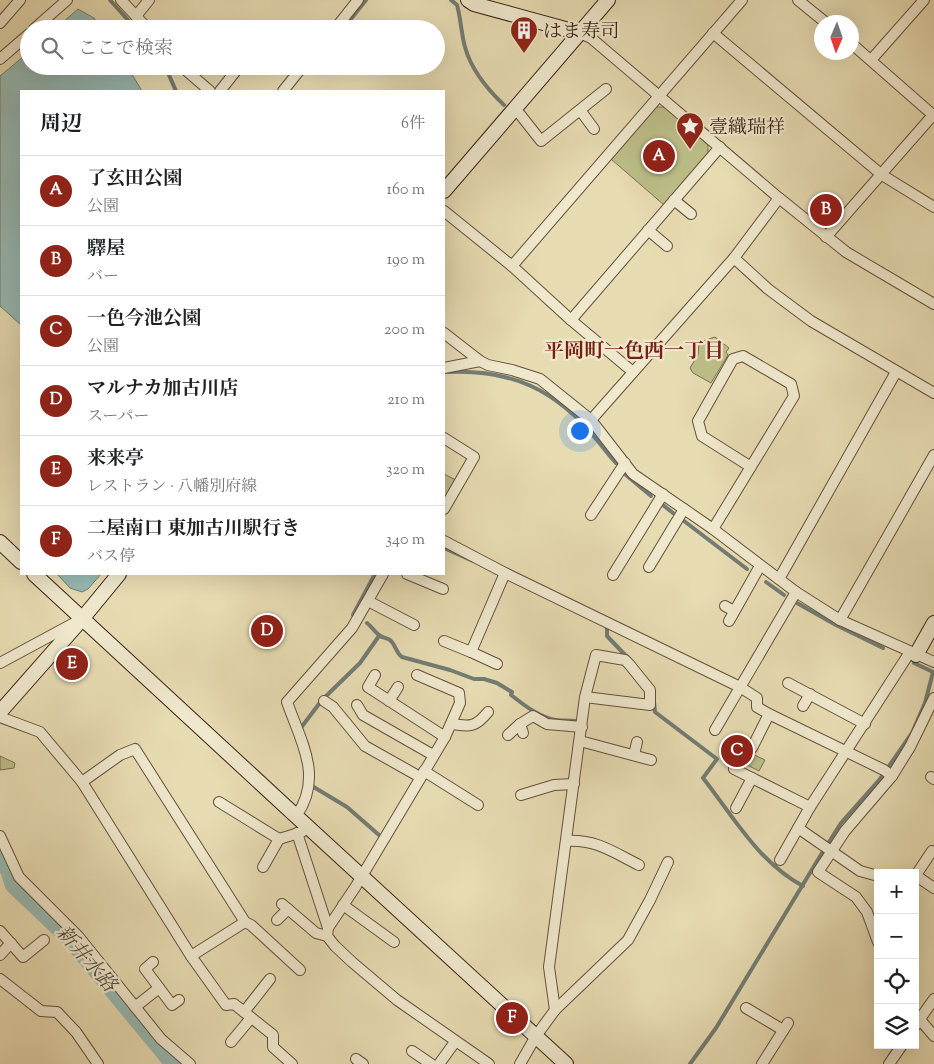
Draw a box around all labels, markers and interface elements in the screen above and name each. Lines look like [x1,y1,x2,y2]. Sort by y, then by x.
building icon: はま寿司 [509,15,539,54]
north arrow [814,15,859,60]
place label: はま寿司 [543,19,619,46]
search box [20,20,445,75]
icon: search [38,34,66,62]
text: ここで検索 [78,36,173,63]
text: 周辺 [40,110,82,140]
place icon: 壹織瑞祥 [675,111,705,150]
text: 6件 [401,113,425,136]
place label: 壹織瑞祥 [709,115,785,142]
pin: A [643,137,675,175]
text: 了玄田公園 [87,166,182,193]
text: A [50,179,63,202]
text: 160 m [387,179,425,202]
pin: B [810,191,842,229]
text: 公園 [87,196,119,219]
text: 驛屋 [87,236,125,263]
text: B [51,249,61,272]
text: 190 m [387,249,425,272]
text: バー [87,266,119,289]
text: 一色今池公園 [87,306,201,333]
text: C [50,319,62,342]
text: 200 m [384,319,425,342]
text: 公園 [87,336,119,359]
district label: 平岡町一色西一丁目 [544,338,724,367]
text: マルナカ加古川店 [87,376,239,403]
text: D [50,389,62,412]
text: 210 m [387,389,425,412]
text: スーパー [87,406,149,429]
your location [567,418,593,444]
text: 来来亭 [87,446,144,473]
text: E [51,459,61,482]
text: 320 m [386,459,425,482]
text: レストラン · 八幡別府線 [87,476,257,499]
text: 二屋南口 東加古川駅行き [87,516,300,543]
text: F [52,529,60,552]
text: 340 m [386,529,425,552]
text: バス停 [87,546,135,569]
pin: D [251,612,283,650]
pin: E [56,645,88,683]
pin: C [721,732,753,770]
map controls [874,869,919,1049]
button: + [874,869,919,914]
button: − [874,914,919,959]
water label: 新井水路 [48,920,124,1001]
button: locate [874,959,919,1004]
pin: F [496,999,528,1037]
button: layers [874,1004,919,1049]

